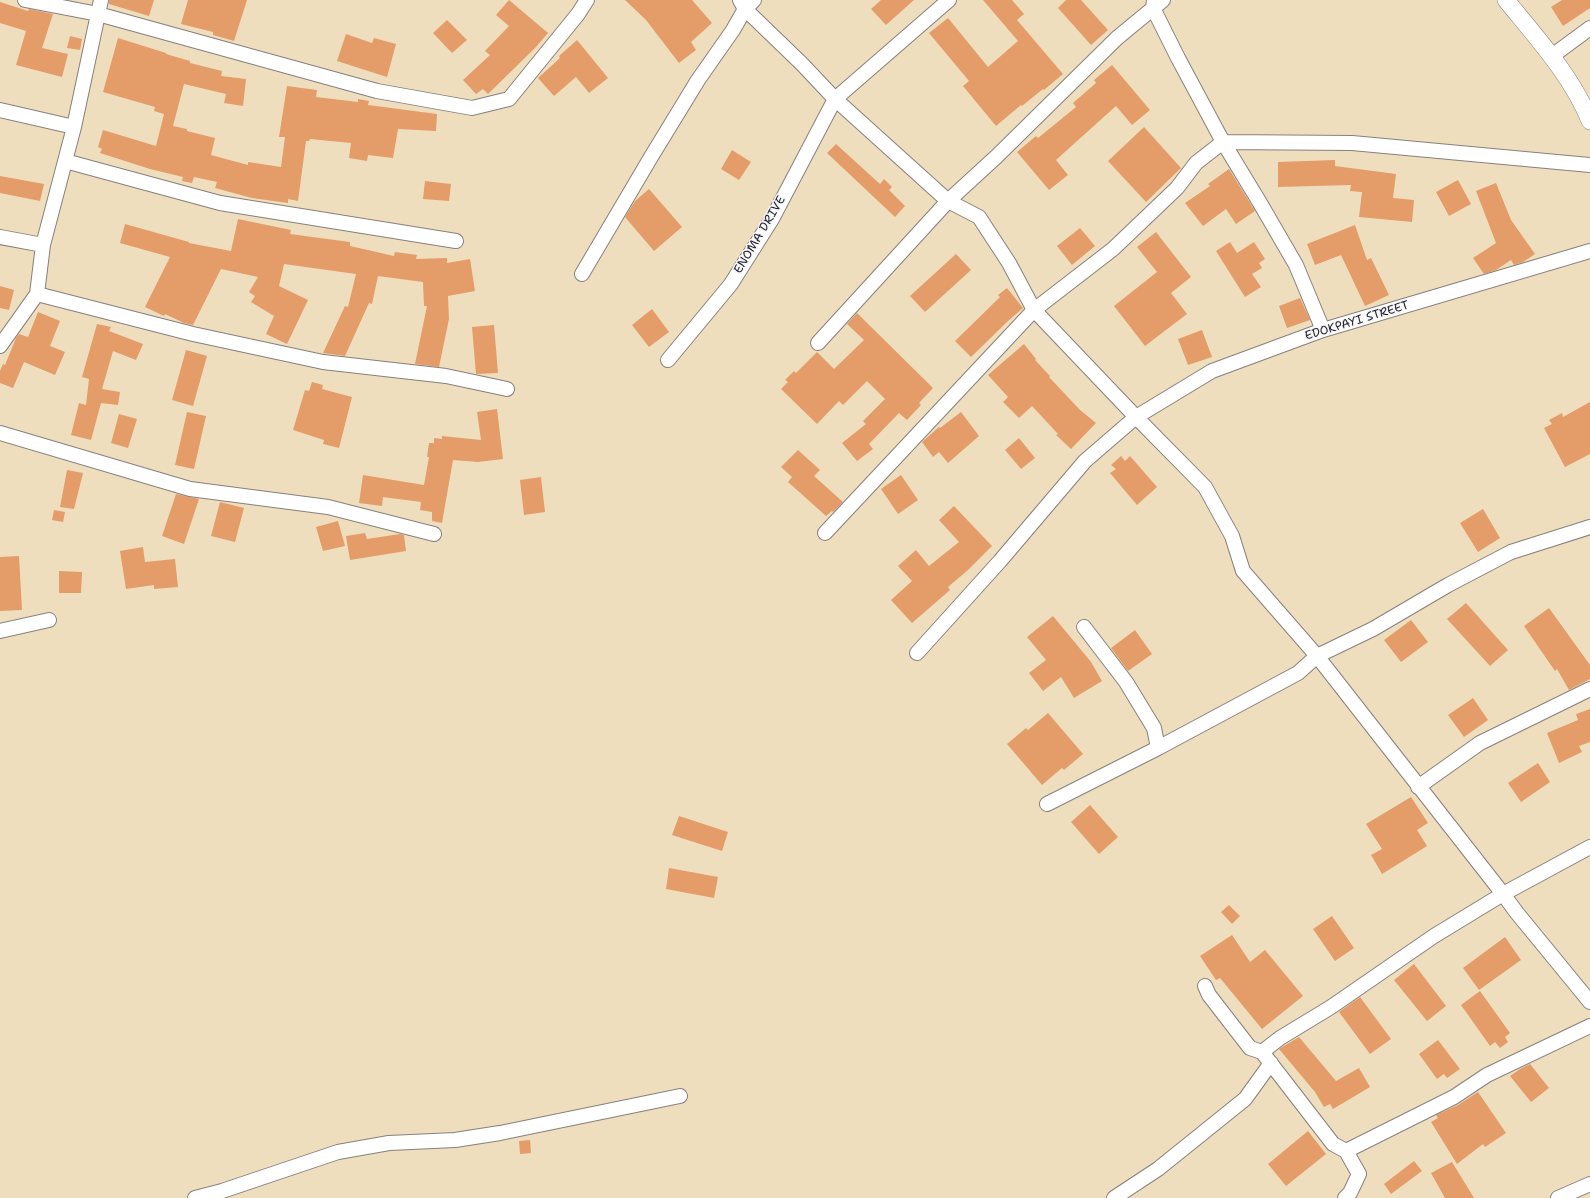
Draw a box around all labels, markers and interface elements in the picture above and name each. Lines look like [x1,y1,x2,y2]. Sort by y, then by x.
street label: ENOMA DRIVE [731,194,789,276]
street label: EDOKPAYI STREET [1303,298,1411,344]

